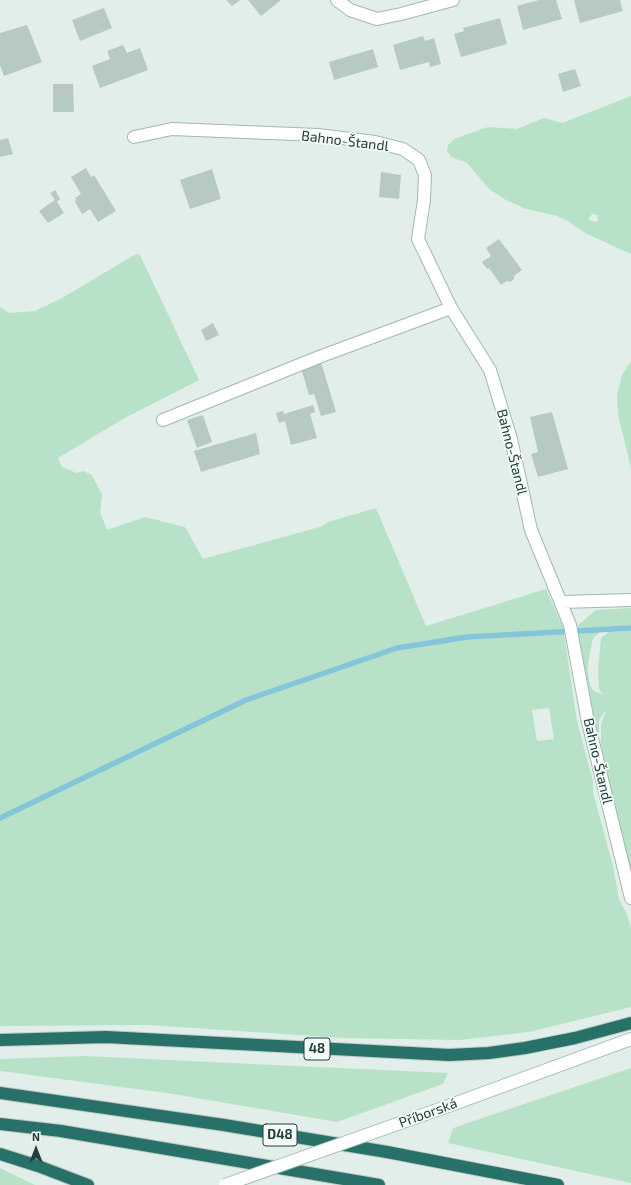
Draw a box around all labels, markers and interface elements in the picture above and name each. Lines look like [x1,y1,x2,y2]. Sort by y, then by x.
street label: Bahno-Štandl [300,127,390,155]
street label: Bahno-Štandl [493,407,531,497]
street label: Bahno-Štandl [580,716,616,806]
road number: 48 [304,1038,330,1060]
street label: Příborská [397,1095,459,1131]
road number: D48 [263,1124,297,1146]
north arrow [16,1129,56,1169]
text: N [32,1130,40,1143]

